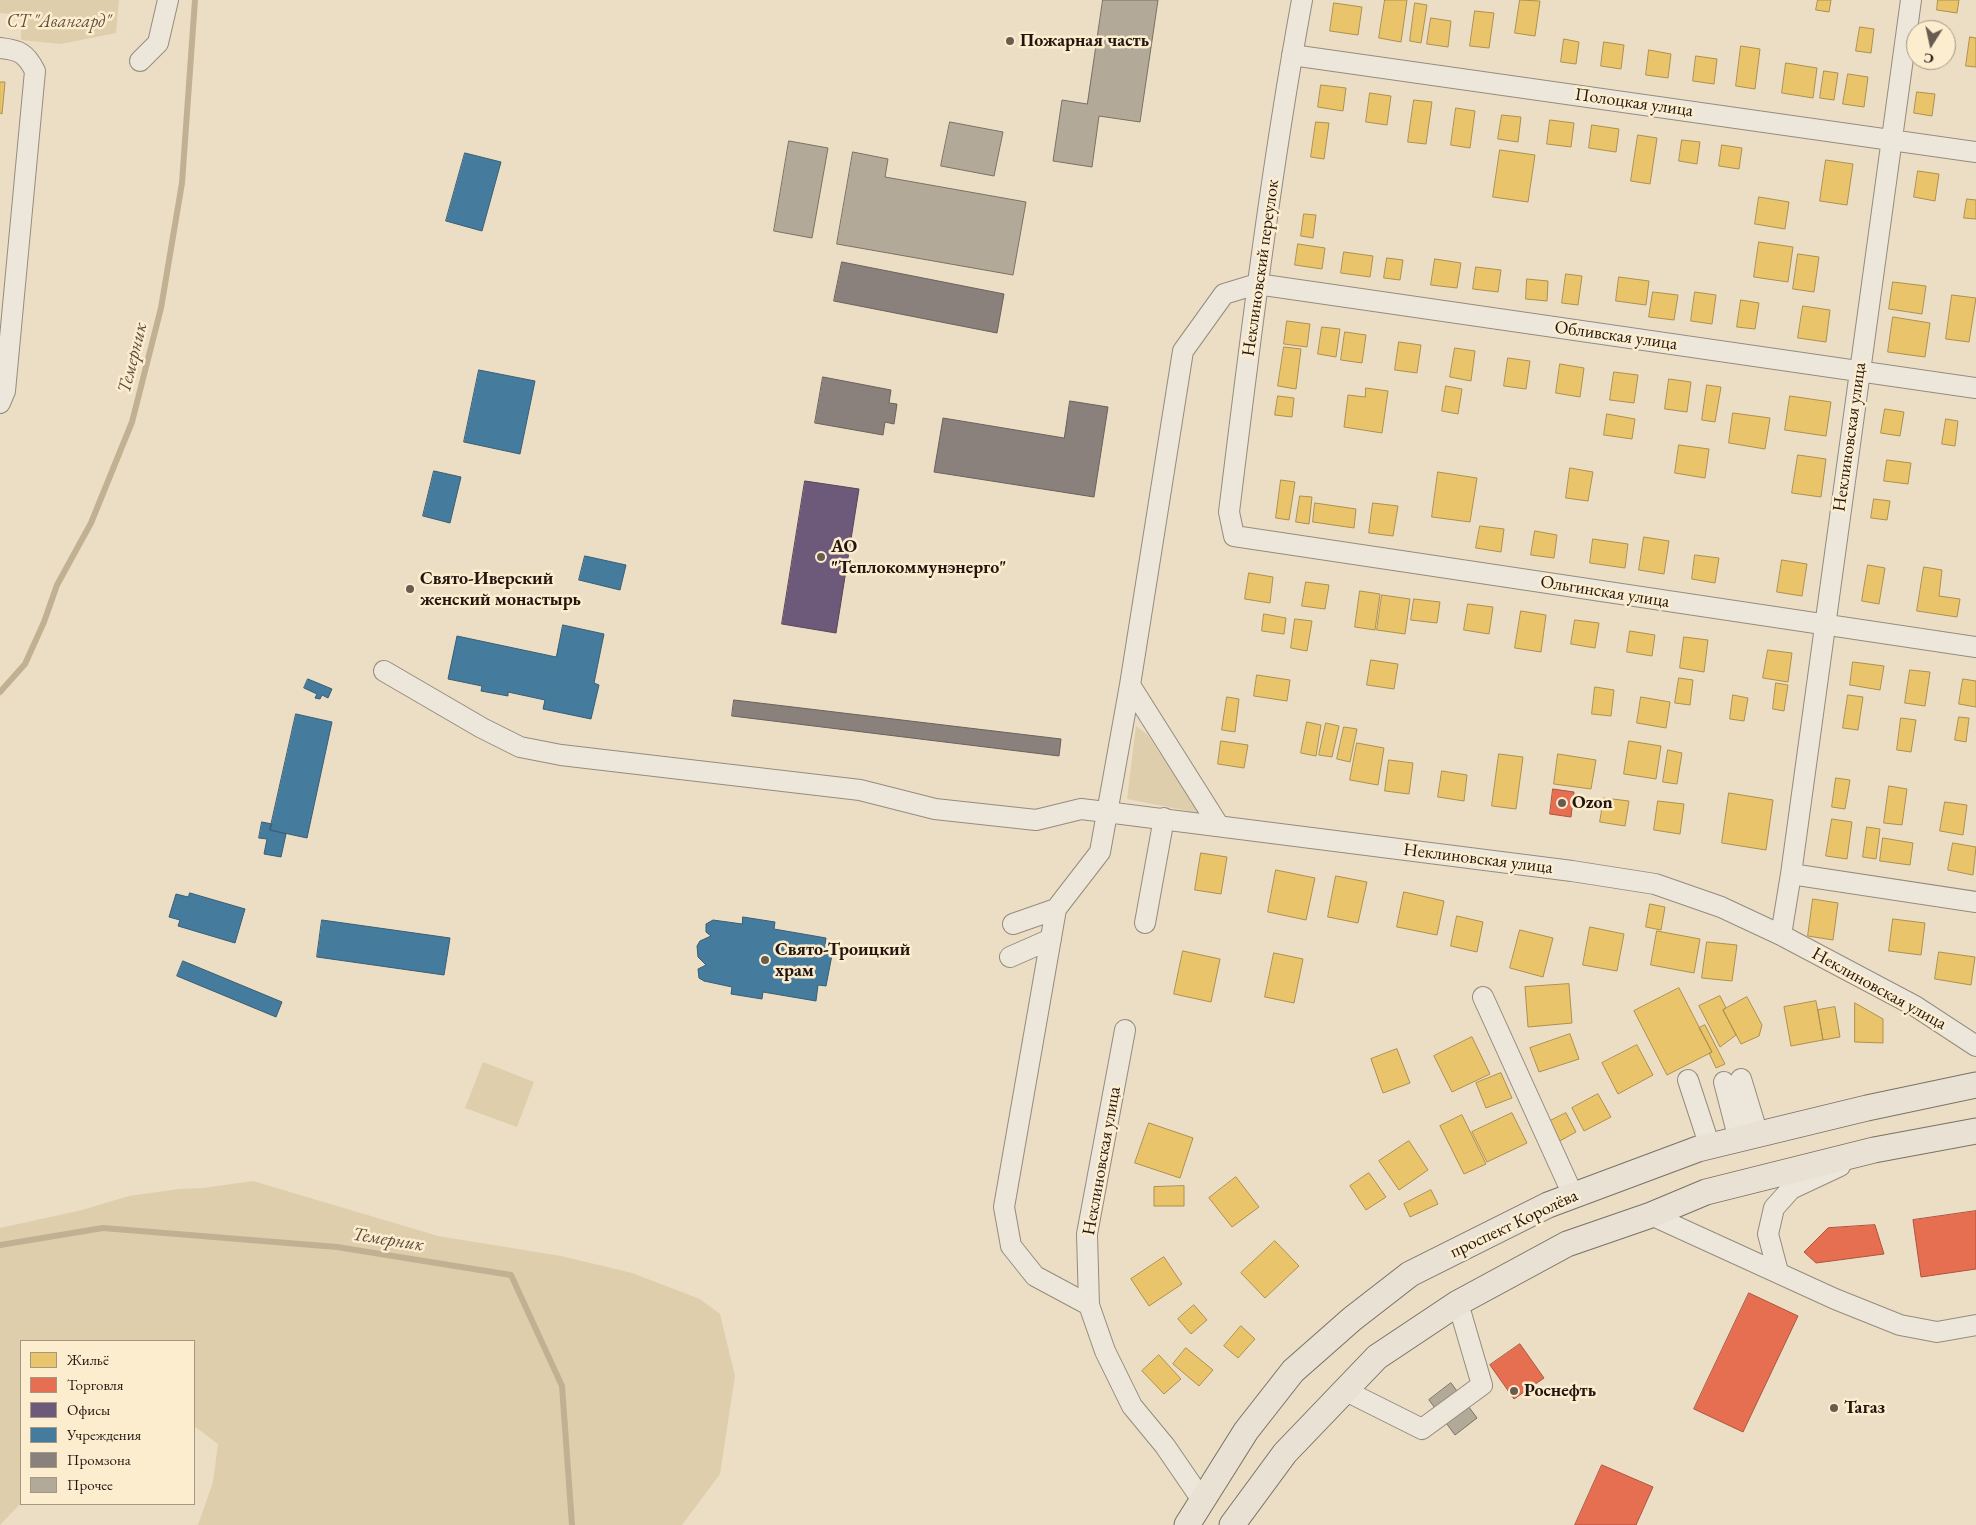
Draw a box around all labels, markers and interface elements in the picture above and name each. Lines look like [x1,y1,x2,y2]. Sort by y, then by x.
park label: СТ "Авангард" [7,11,111,33]
north arrow [1906,20,1956,70]
place label: Пожарная часть [1020,30,1149,52]
marker: Пожарная часть [1004,35,1016,47]
text: С [1922,49,1935,69]
street label: Полоцкая улица [1573,84,1695,122]
street label: Неклиновский переулок [1238,178,1284,358]
street label: Обливская улица [1553,317,1679,355]
water label: Темерник [113,320,153,396]
street label: Неклиновская улица [1829,361,1871,513]
place label: АО "Теплокоммунэнерго" [831,536,1006,578]
marker: АО "Теплокоммунэнерго" [815,551,827,563]
place label: Свято-Иверский женский монастырь [420,568,581,610]
street label: Ольгинская улица [1539,571,1671,613]
marker: Свято-Иверский женский монастырь [404,583,416,595]
place label: Ozon [1572,792,1613,814]
marker: Ozon [1556,797,1568,809]
street label: Неклиновская улица [1402,839,1554,879]
place label: Свято-Троицкий храм [775,939,910,982]
street label: Неклиновская улица [1808,943,1950,1035]
marker: Свято-Троицкий храм [759,954,771,966]
street label: Неклиновская улица [1078,1085,1126,1237]
street label: проспект Королёва [1447,1185,1581,1263]
water label: Темерник [351,1223,425,1257]
legend [20,1340,195,1505]
text: Жильё [67,1350,109,1369]
text: Торговля [67,1375,123,1394]
place label: Роснефть [1524,1380,1596,1402]
marker: Роснефть [1508,1385,1520,1397]
place label: Тагаз [1844,1397,1885,1419]
text: Офисы [67,1400,110,1419]
marker: Тагаз [1828,1402,1840,1414]
text: Учреждения [67,1425,141,1444]
text: Промзона [67,1450,131,1469]
text: Прочее [67,1475,113,1494]

